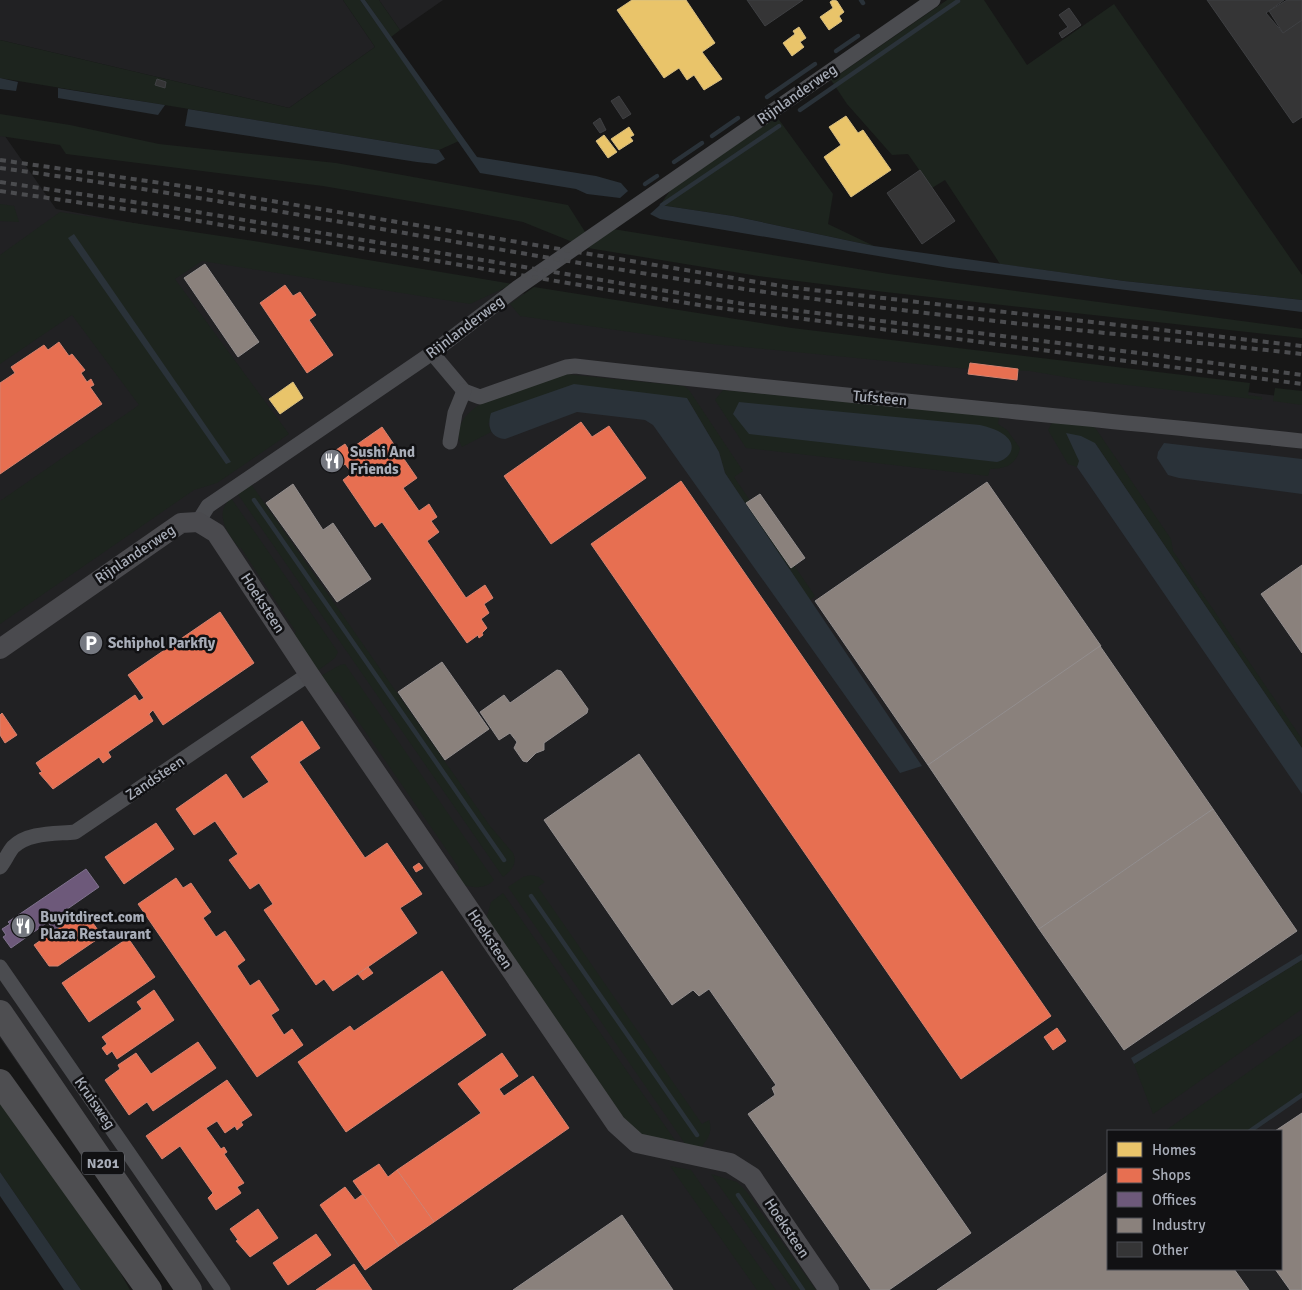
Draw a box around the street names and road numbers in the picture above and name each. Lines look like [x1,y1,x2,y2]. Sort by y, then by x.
street label: Rijnlanderweg [754,60,840,128]
street label: Rijnlanderweg [422,292,508,362]
street label: Tufsteen [852,387,908,409]
street label: Rijnlanderweg [91,520,179,587]
street label: Hoeksteen [237,570,289,636]
street label: Zandsteen [122,752,188,804]
street label: Hoeksteen [464,906,516,972]
street label: Kruisweg [71,1074,119,1133]
road number: N201 [82,1152,124,1174]
street label: Hoeksteen [761,1195,813,1261]

